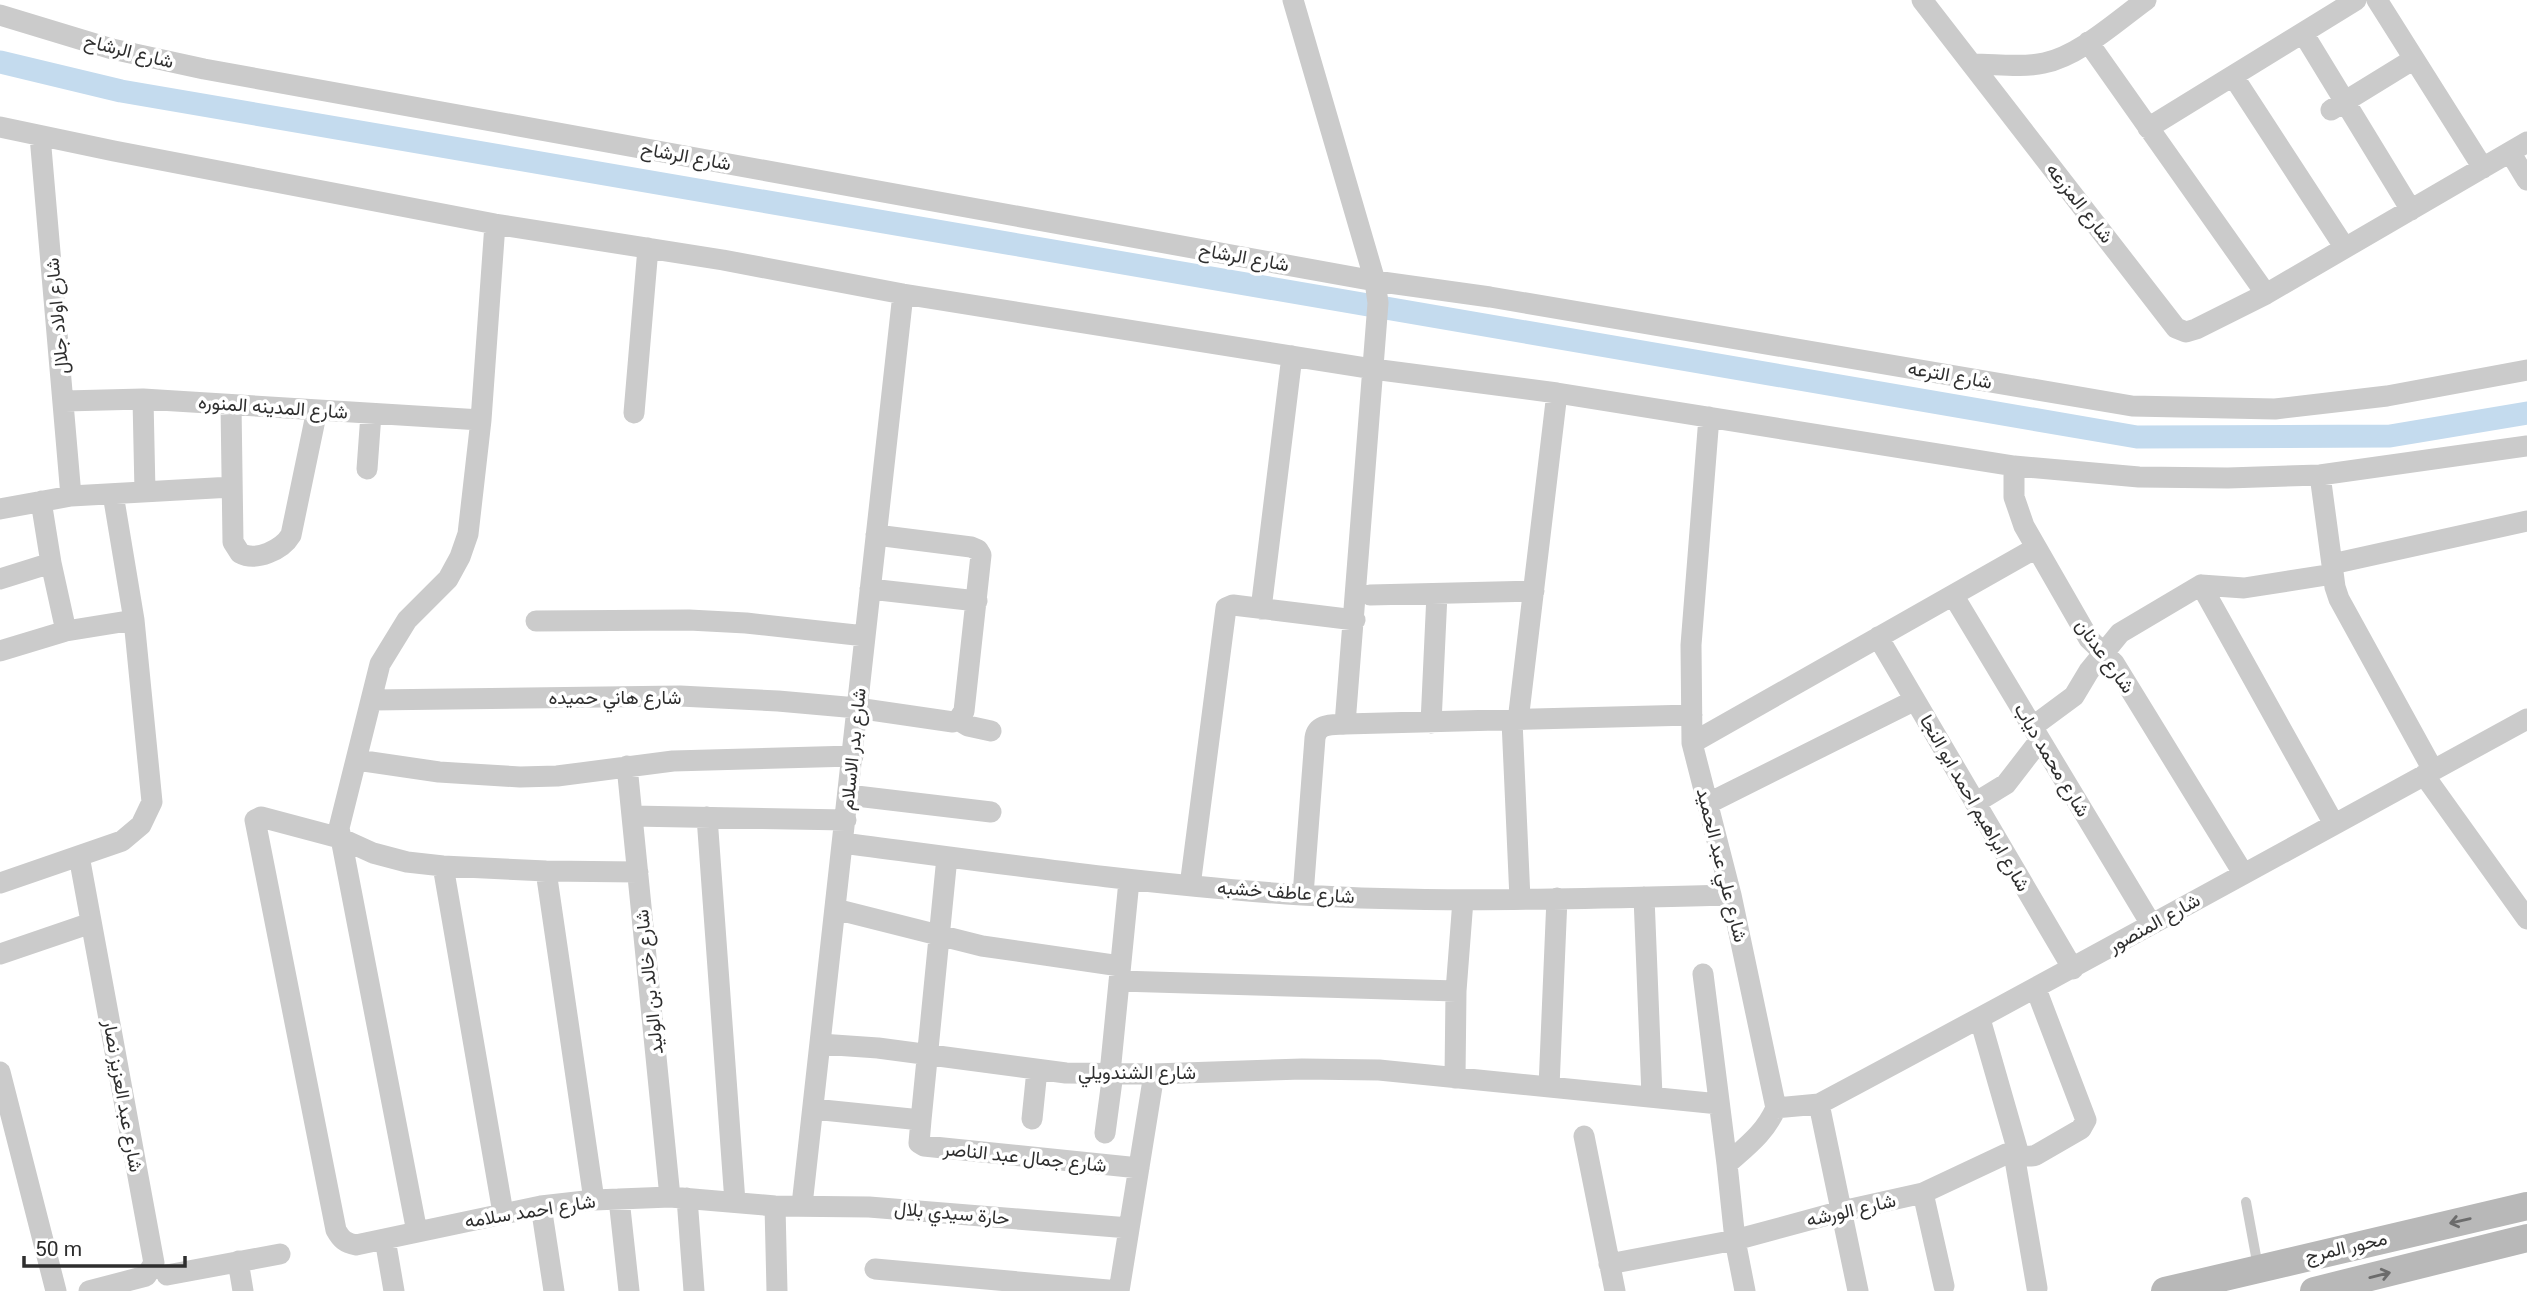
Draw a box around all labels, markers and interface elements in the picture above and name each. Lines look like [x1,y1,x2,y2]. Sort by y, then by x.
street label: شارع الرشاح [82,29,176,74]
street label: شارع الرشاح [639,137,733,176]
street label: شارع المزرعه [2041,158,2118,248]
street label: شارع الرشاح [1197,238,1291,277]
street label: شارع اولاد جلال [40,257,75,375]
street label: شارع الترعه [1906,356,1994,395]
street label: شارع المدينه المنوره [197,390,349,425]
street label: شارع عدنان [2070,614,2140,698]
street label: شارع هاني حميده [548,686,682,713]
street label: شارع بدر الاسلام [835,687,872,811]
street label: شارع محمد دياب [2008,699,2095,821]
street label: شارع ابراهيم احمد ابو النجا [1914,710,2035,896]
street label: شارع علي عبد الحميد [1688,786,1752,945]
street label: شارع عاطف خشبه [1216,876,1356,909]
street label: شارع المنصور [2103,888,2204,959]
street label: شارع خالد بن الوليد [630,908,669,1056]
street label: شارع عبد العزيز نصار [97,1017,148,1174]
street label: شارع الشندويلي [1078,1061,1196,1088]
street label: شارع جمال عبد الناصر [941,1137,1108,1178]
street label: شارع احمد سلامه [463,1189,597,1234]
street label: شارع الورشه [1804,1189,1898,1232]
street label: حارة سيدي بلال [893,1197,1011,1233]
one-way arrow [2450,1215,2472,1228]
scale bar [24,1224,186,1268]
street label: محور المرج [2303,1226,2390,1269]
text: 50 m [35,1237,82,1261]
one-way arrow [2368,1267,2391,1281]

